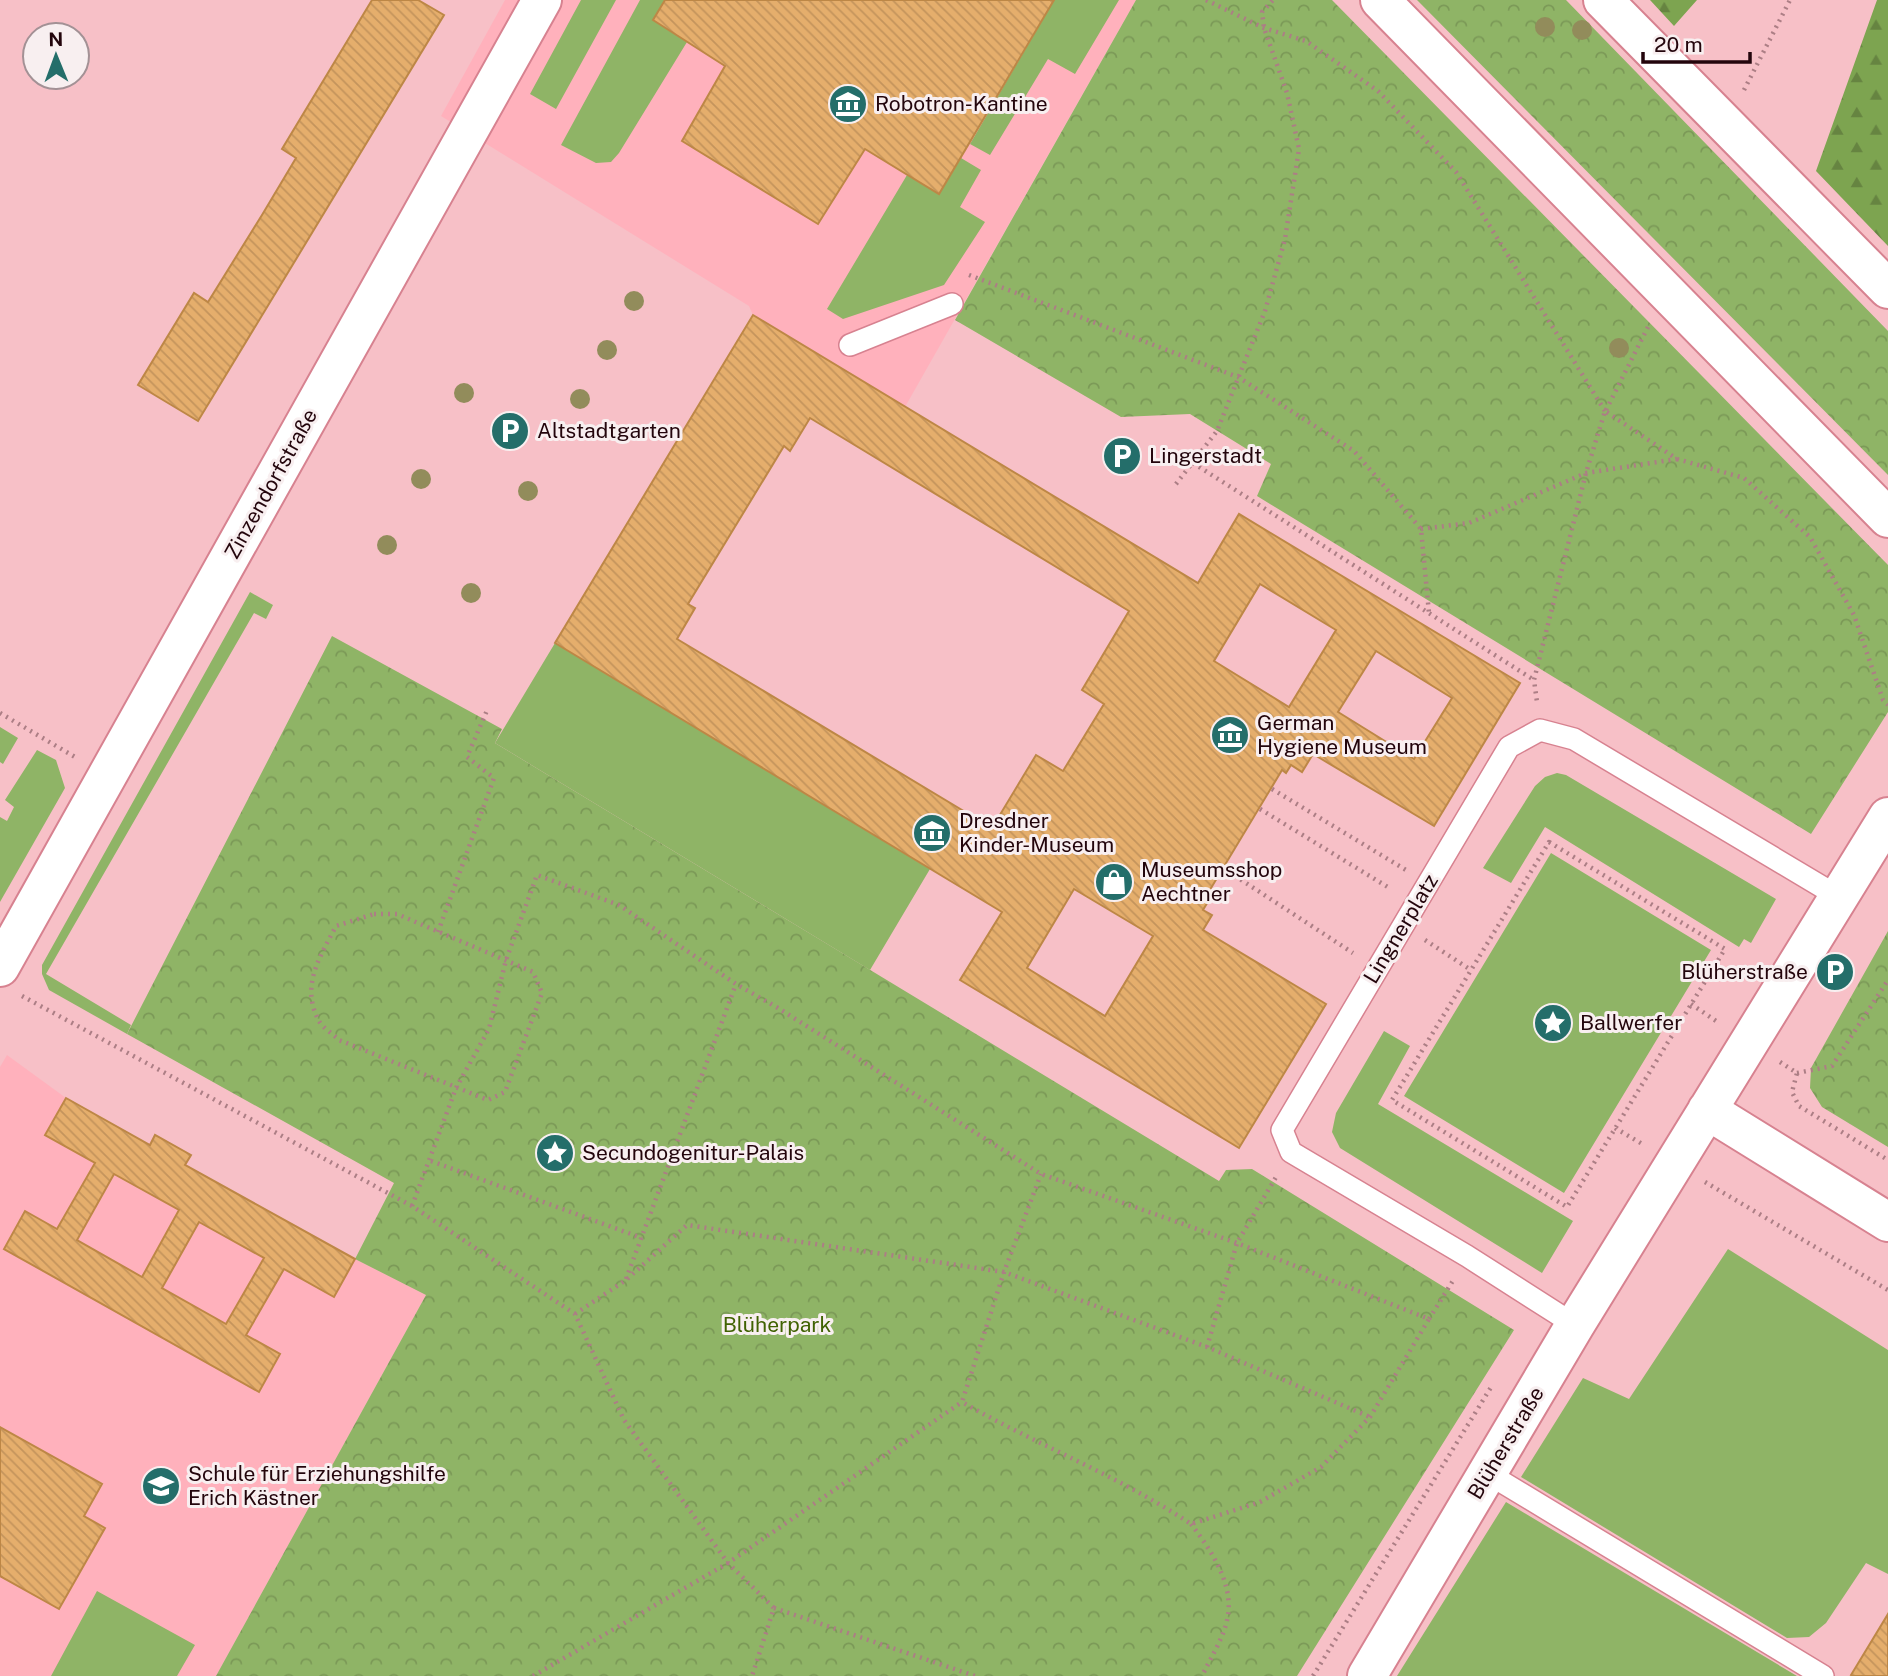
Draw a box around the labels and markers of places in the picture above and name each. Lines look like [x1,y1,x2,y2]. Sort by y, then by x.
museum icon: Robotron-Kantine [827,83,869,125]
place label: Robotron-Kantine [875,91,1048,116]
parking icon: Altstadtgarten [489,410,531,452]
place label: Altstadtgarten [537,418,681,443]
parking icon: Lingerstadt [1101,435,1143,477]
place label: Lingerstadt [1149,443,1262,468]
place label: German Hygiene Museum [1257,710,1427,759]
museum icon: German Hygiene Museum [1209,714,1251,756]
place label: Dresdner Kinder-Museum [959,808,1114,857]
museum icon: Dresdner Kinder-Museum [911,812,953,854]
place label: Museumsshop Aechtner [1141,857,1282,906]
shop icon: Museumsshop Aechtner [1093,861,1135,903]
parking icon: Blüherstraße [1814,951,1856,993]
place label: Blüherstraße [1681,959,1808,984]
place icon: Ballwerfer [1532,1002,1574,1044]
place label: Ballwerfer [1580,1010,1682,1035]
place icon: Secundogenitur-Palais [534,1132,576,1174]
place label: Secundogenitur-Palais [582,1140,804,1165]
place label: Schule für Erziehungshilfe Erich Kästner [188,1461,446,1510]
school or university icon: Schule für Erziehungshilfe Erich Kästner [140,1465,182,1507]

